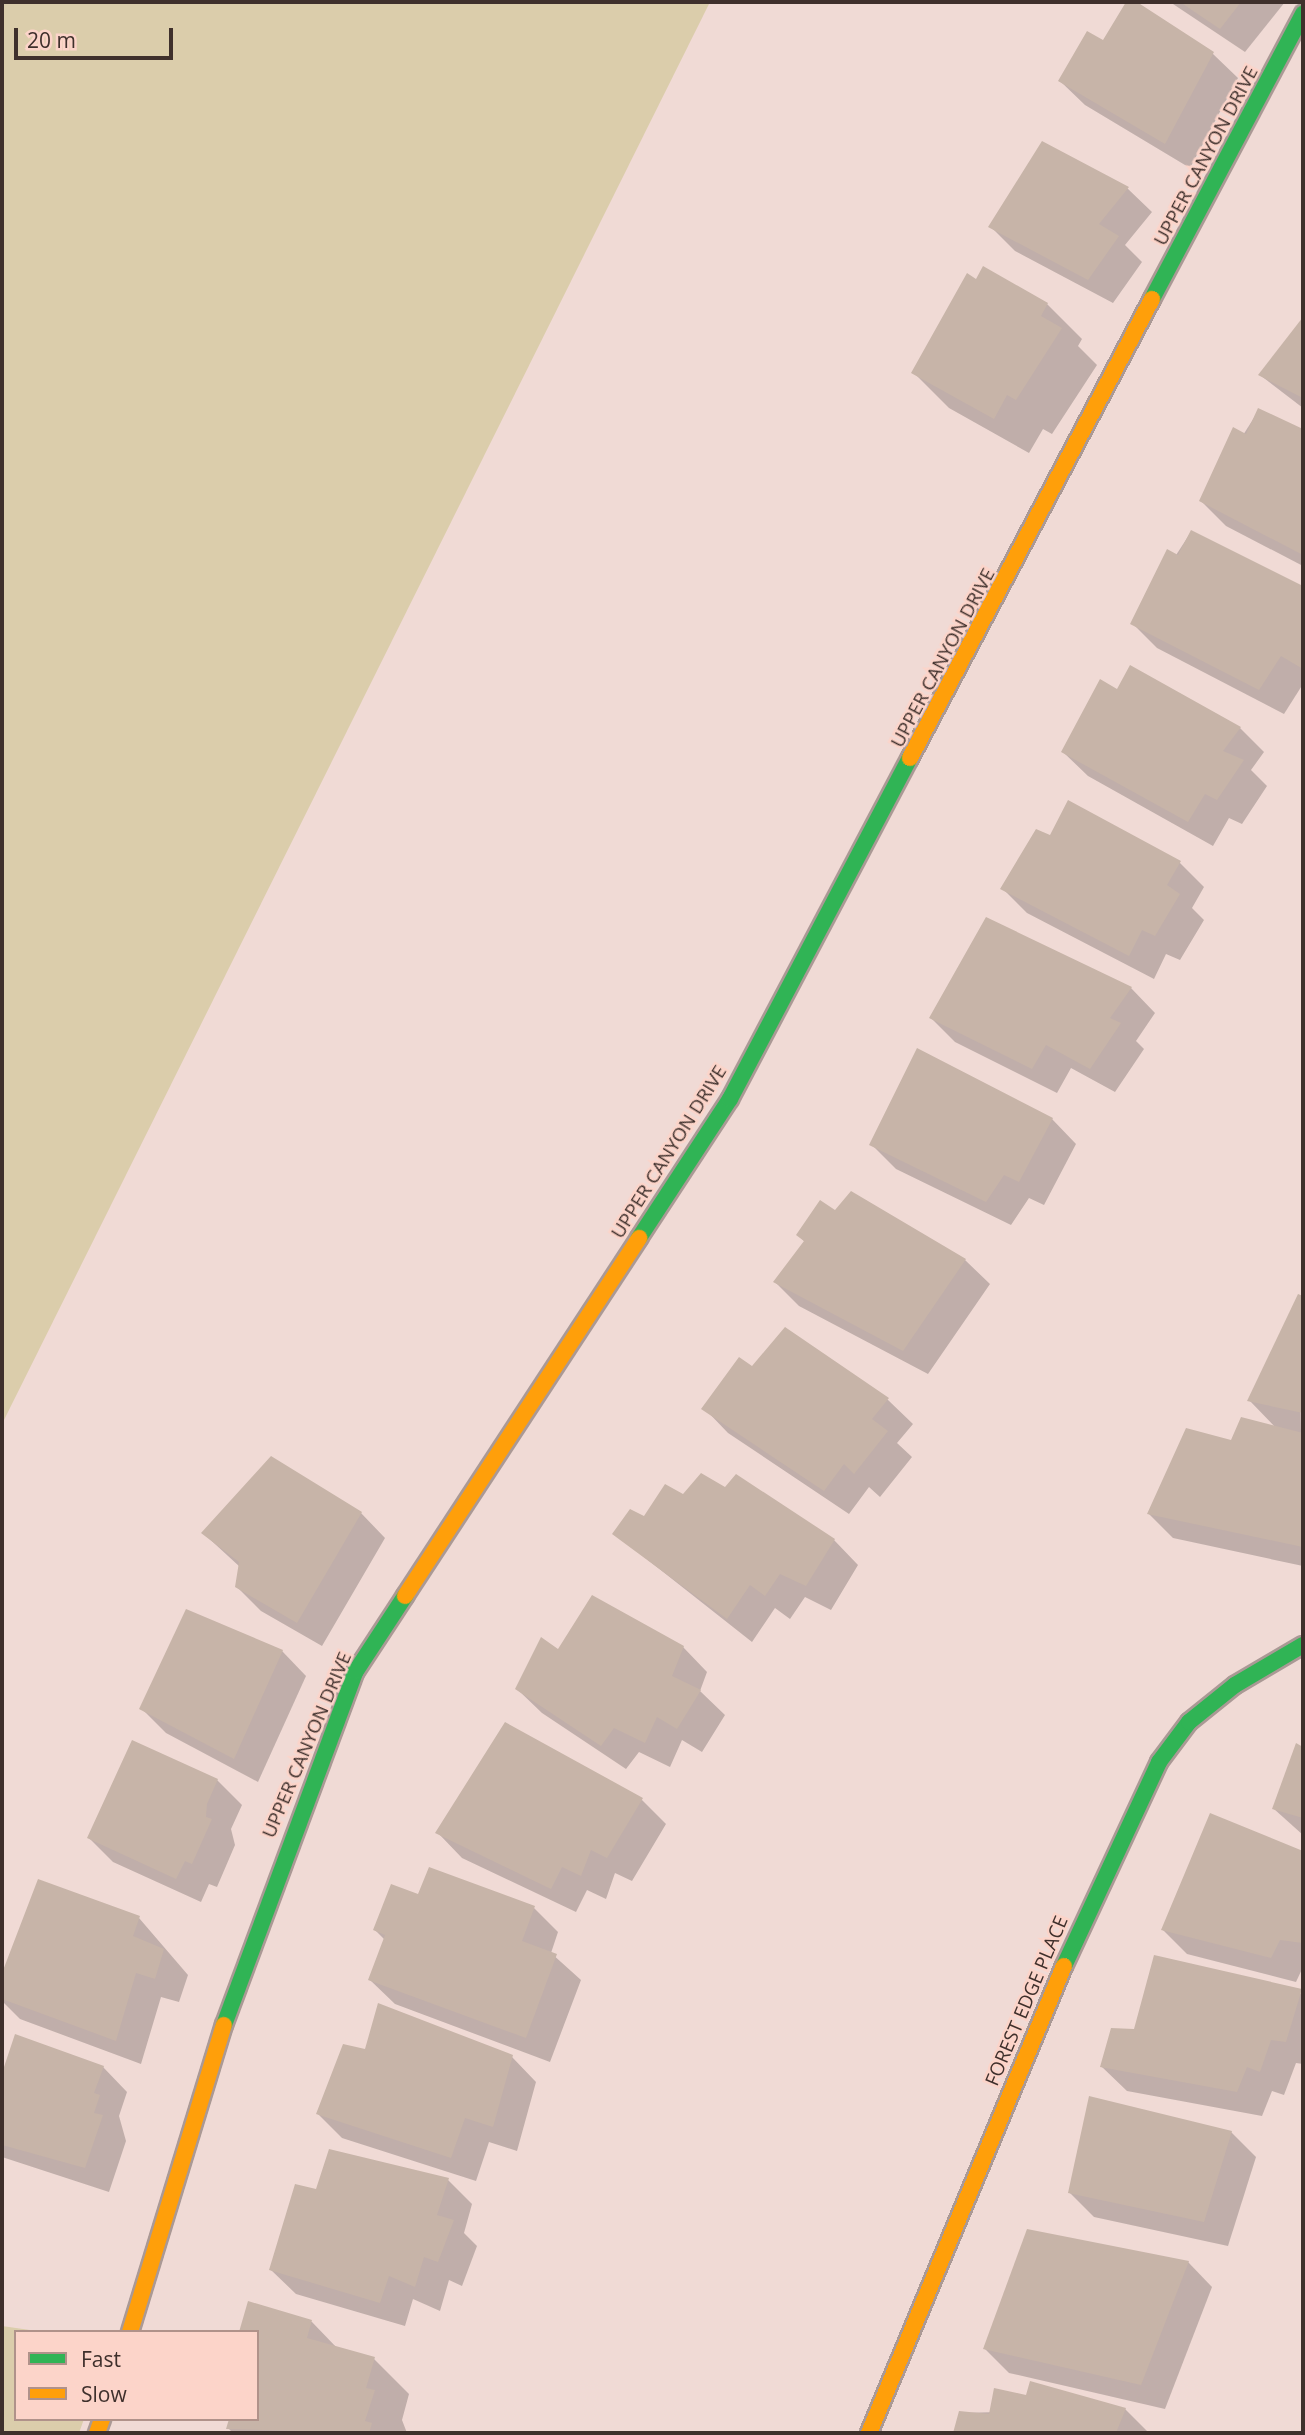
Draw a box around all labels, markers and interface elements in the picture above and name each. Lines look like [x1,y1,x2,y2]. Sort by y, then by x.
scale bar [18,14,177,58]
text: 20 m [27,26,76,54]
street label: UPPER CANYON DRIVE [1149,63,1263,249]
street label: UPPER CANYON DRIVE [886,565,1000,751]
street label: UPPER CANYON DRIVE [606,1061,732,1243]
street label: UPPER CANYON DRIVE [258,1649,356,1841]
street label: FOREST EDGE PLACE [981,1913,1073,2089]
legend [14,2330,259,2421]
text: Fast [81,2345,121,2373]
text: Slow [81,2380,127,2408]

